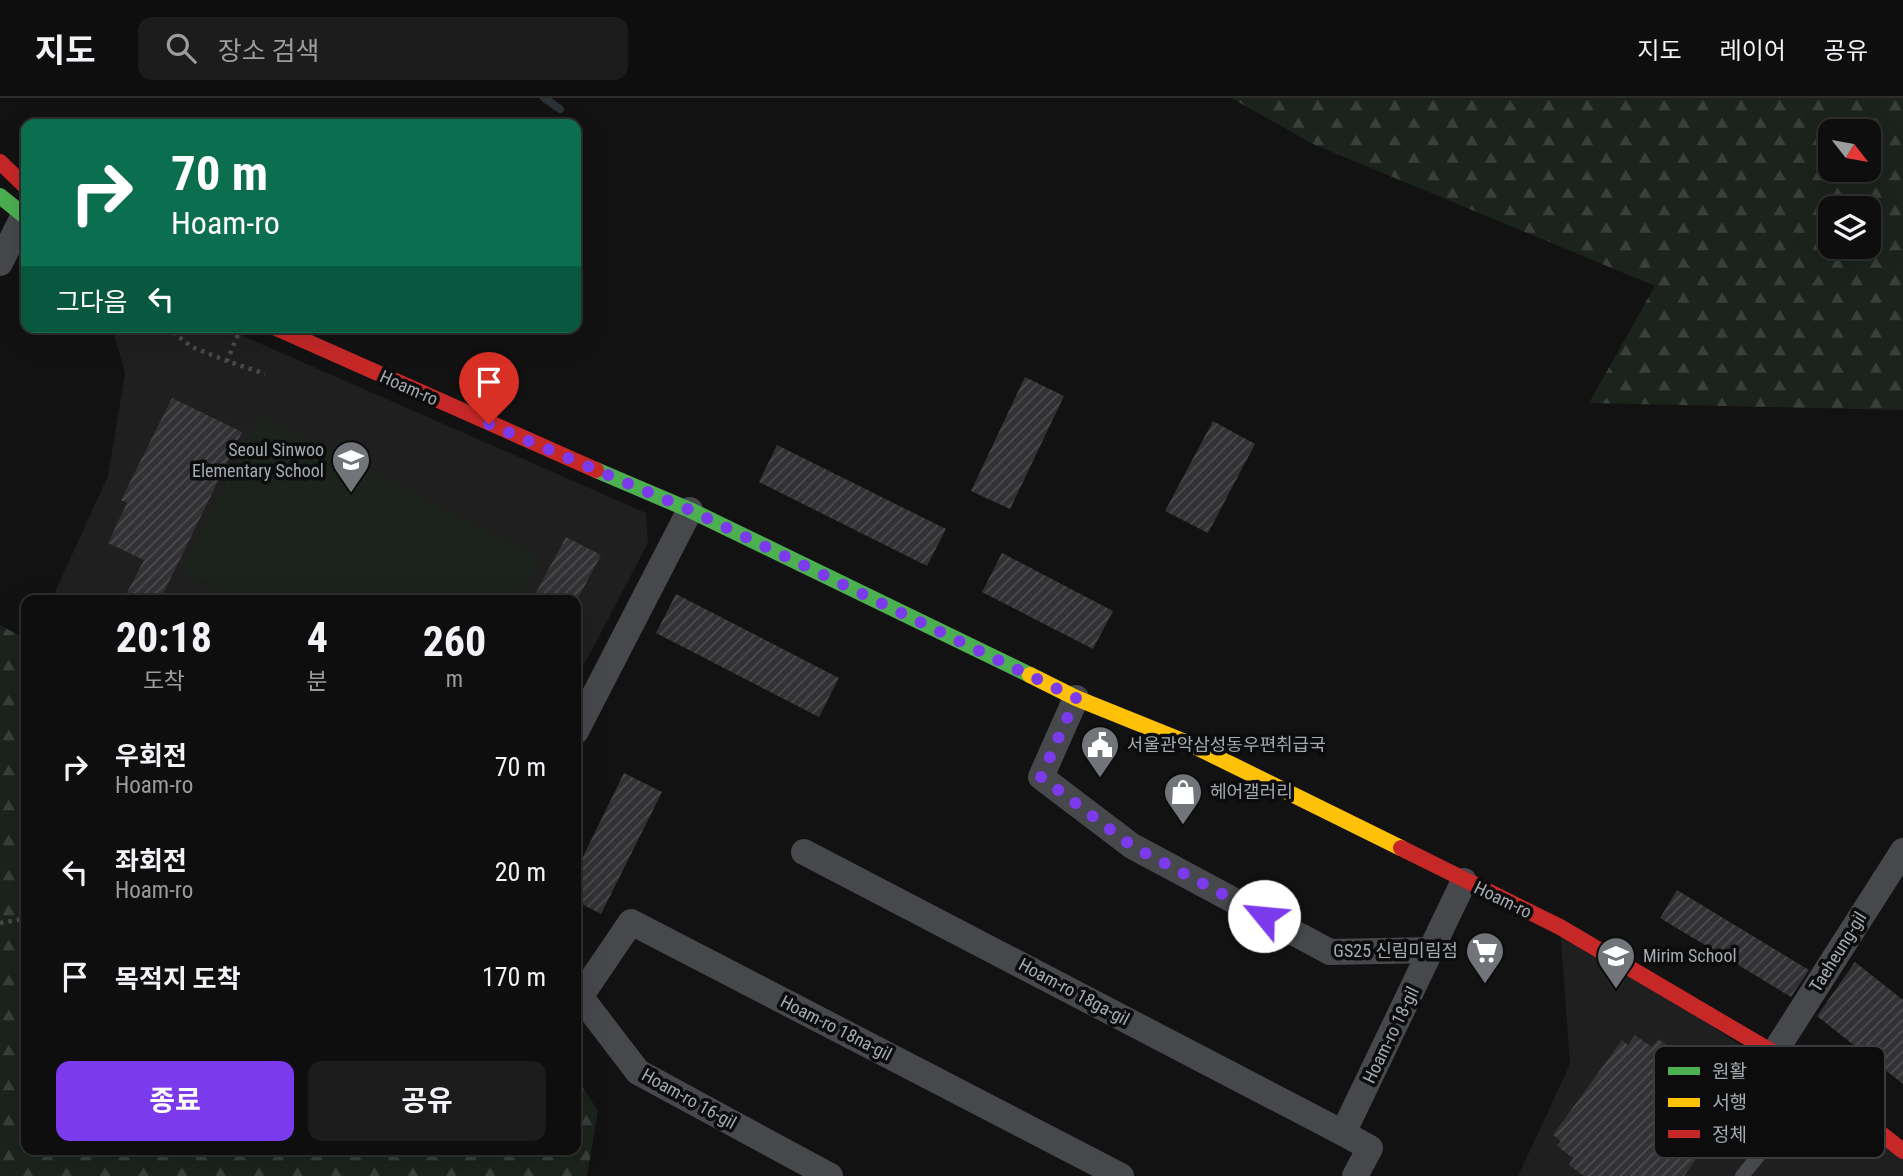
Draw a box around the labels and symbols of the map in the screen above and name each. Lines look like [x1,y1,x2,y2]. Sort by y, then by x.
north arrow [1818,119,1881,182]
pin [459,352,519,424]
street label: Hoam-ro [377,366,441,410]
place label: Seoul Sinwoo Elementary School [192,439,324,481]
school or university icon: Seoul Sinwoo Elementary School [330,439,372,494]
public building icon: 서울관악삼성동우편취급국 [1079,724,1121,779]
place label: 서울관악삼성동우편취급국 [1127,734,1326,755]
shop icon: 헤어갤러리 [1162,771,1204,826]
place label: 헤어갤러리 [1210,781,1293,802]
street label: Hoam-ro [1471,877,1535,922]
position arrow [1227,879,1301,953]
street label: Taeheung-gil [1805,908,1870,996]
supermarket icon: GS25 신림미림점 [1464,930,1506,985]
school or university icon: Mirim School [1595,935,1637,990]
place label: GS25 신림미림점 [1333,940,1458,961]
place label: Mirim School [1643,945,1737,966]
street label: Hoam-ro 18ga-gil [1015,954,1133,1030]
street label: Hoam-ro 18-gil [1358,983,1423,1086]
street label: Hoam-ro 18na-gil [777,990,895,1065]
legend [1654,1046,1885,1158]
text: 원활 [1712,1060,1747,1083]
street label: Hoam-ro 16-gil [638,1064,740,1133]
text: 서행 [1712,1091,1747,1114]
text: 정체 [1712,1123,1747,1146]

